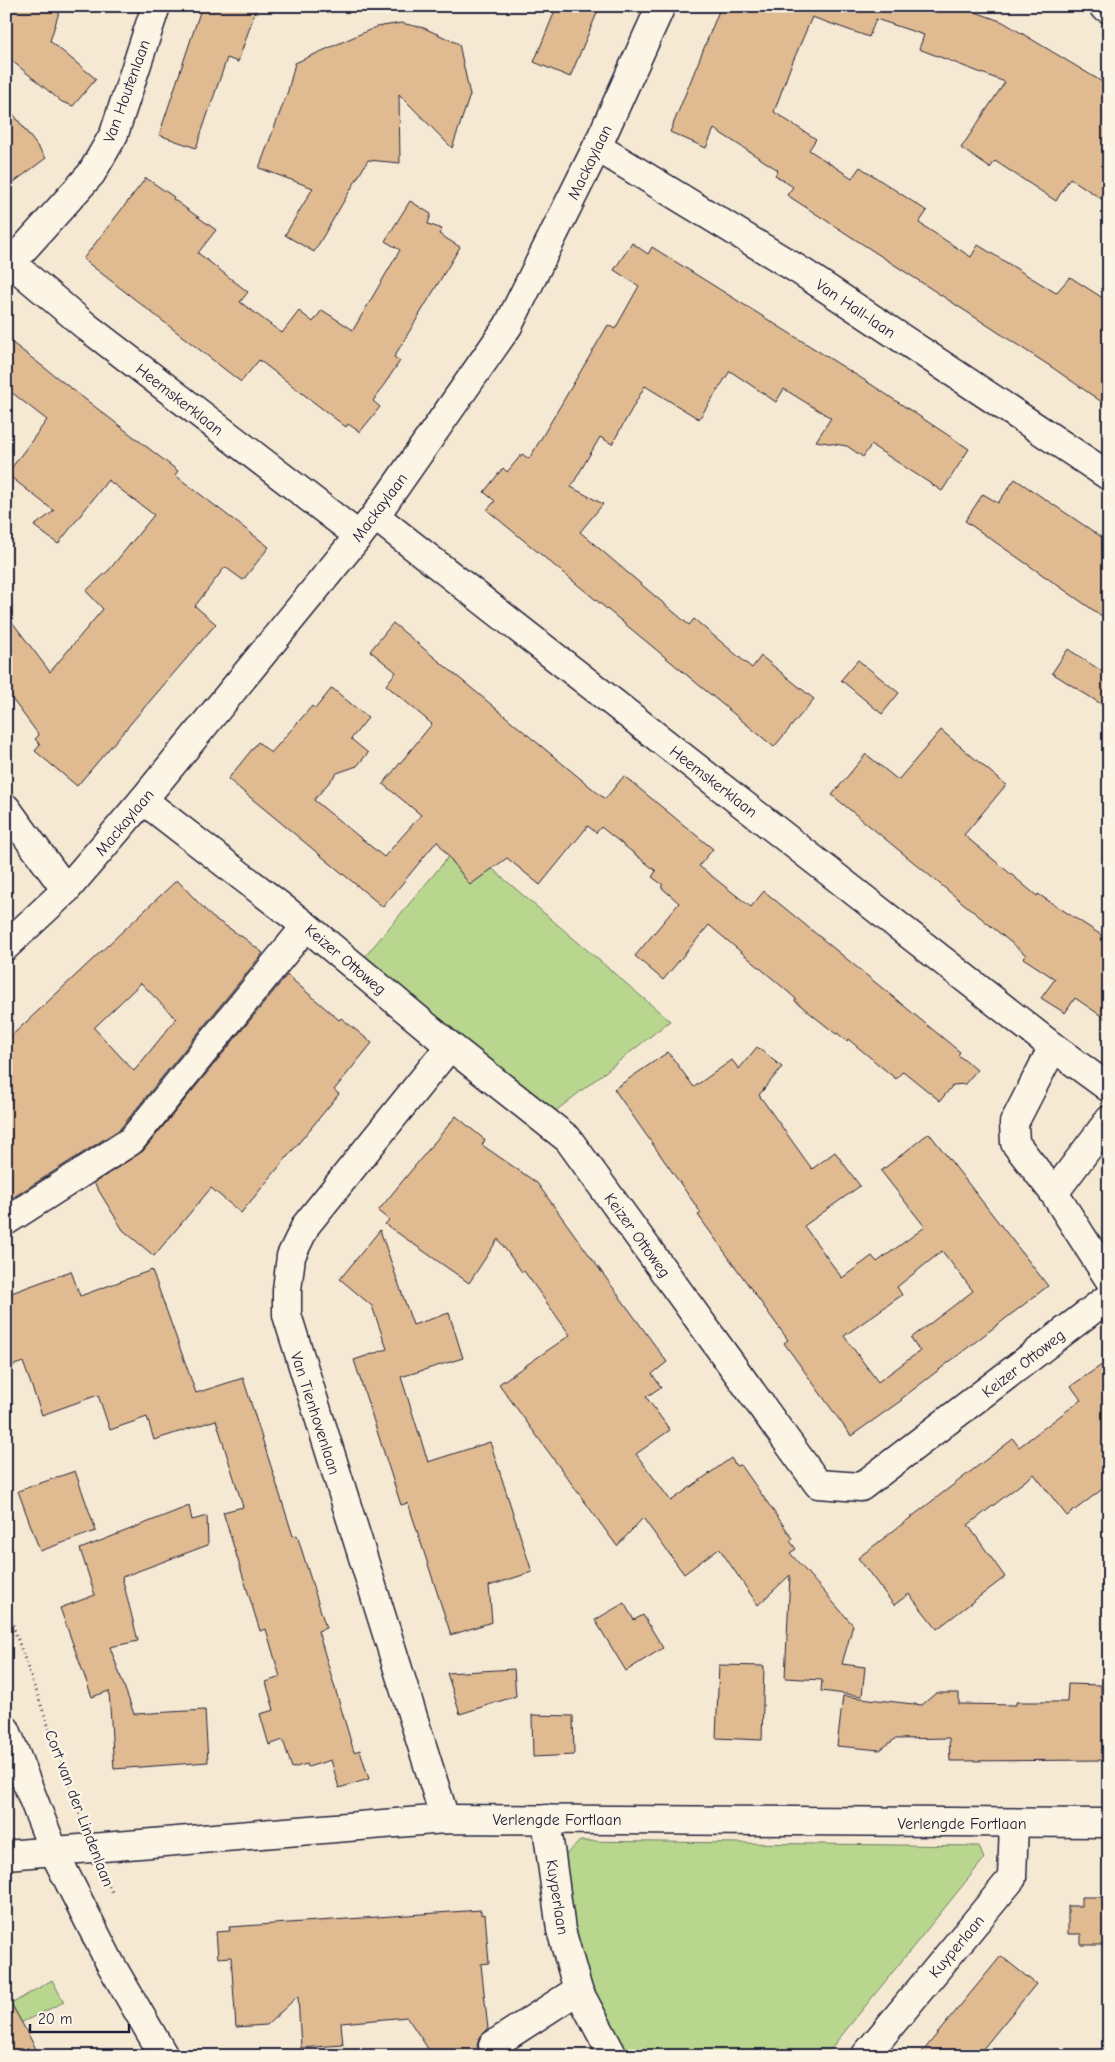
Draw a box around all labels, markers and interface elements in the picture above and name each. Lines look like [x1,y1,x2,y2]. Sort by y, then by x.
street label: Van Houtenlaan [100,37,154,145]
street label: Mackaylaan [564,122,616,203]
street label: Van Hall-laan [812,276,899,342]
street label: Heemskerklaan [132,360,227,439]
street label: Mackaylaan [348,470,411,545]
street label: Heemskerklaan [666,742,761,821]
street label: Mackaylaan [92,786,158,859]
street label: Keizer Ottoweg [301,921,389,999]
street label: Keizer Ottoweg [601,1190,674,1281]
street label: Keizer Ottoweg [979,1326,1069,1402]
street label: Van Tienhovenlaan [287,1350,343,1477]
street label: Cort van der Lindenlaan [41,1728,117,1889]
street label: Verlengde Fortlaan [492,1811,622,1829]
street label: Verlengde Fortlaan [897,1815,1027,1833]
street label: Kuyperlaan [542,1858,572,1936]
street label: Kuyperlaan [925,1912,988,1982]
scale bar [30,2002,129,2034]
text: 20 m [38,2010,72,2028]

